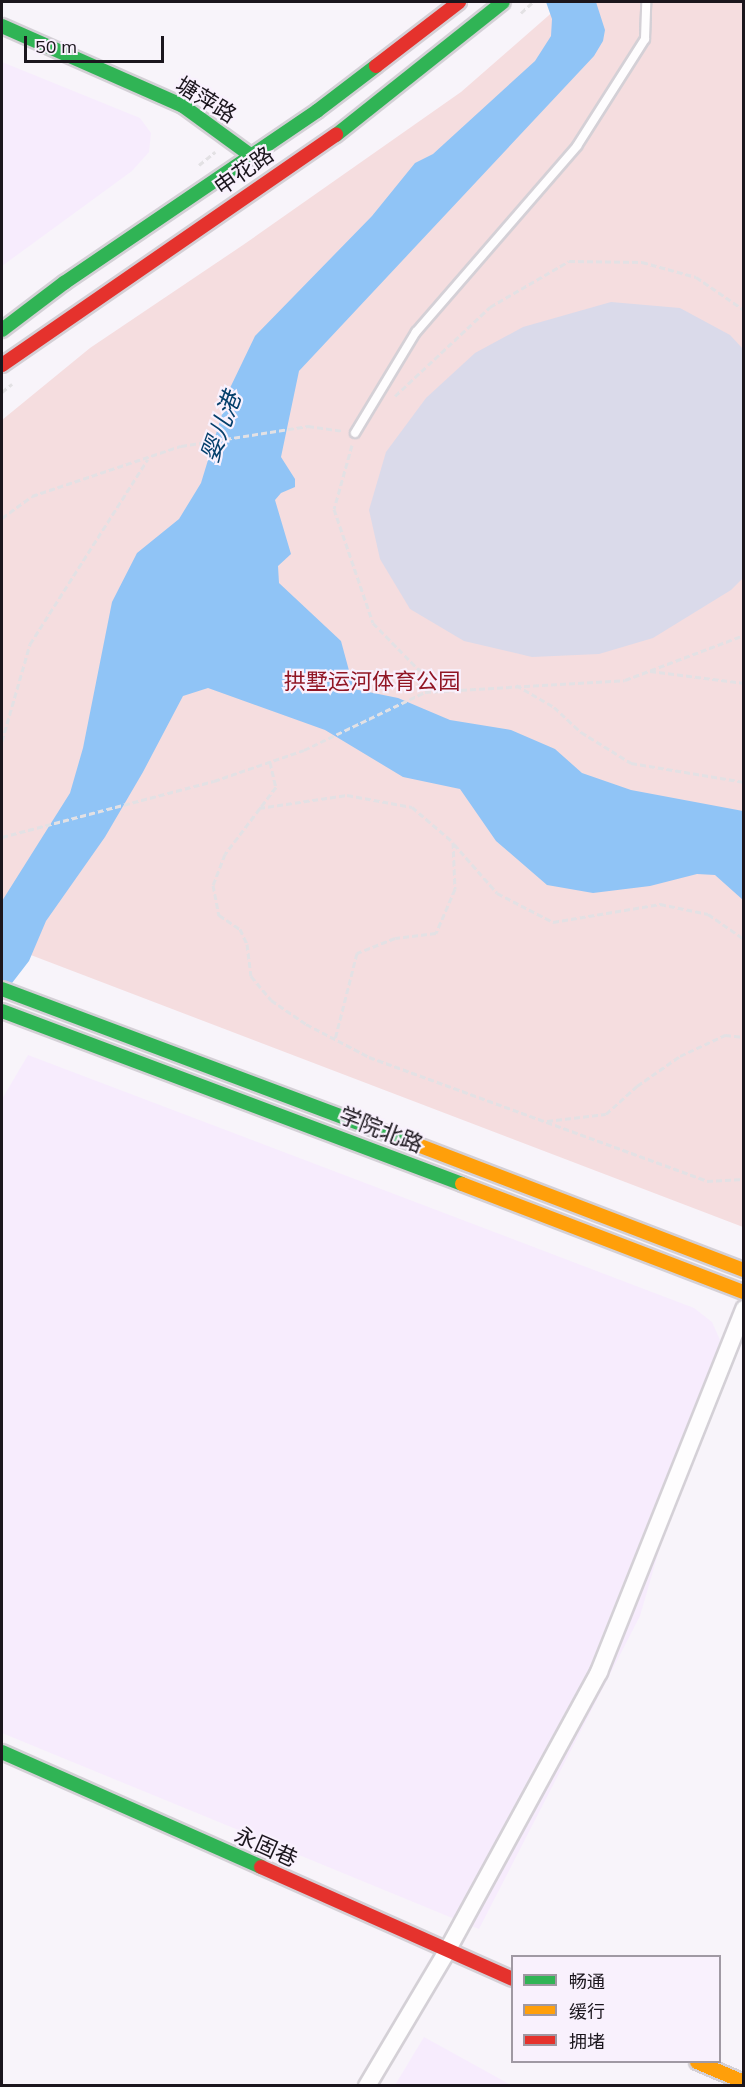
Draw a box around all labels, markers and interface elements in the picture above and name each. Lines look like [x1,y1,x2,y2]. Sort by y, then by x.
scale bar [27,24,166,62]
text: 50 m [35,35,77,58]
street label: 塘萍路 [171,71,241,129]
street label: 申花路 [209,141,279,201]
water label: 婴儿港 [195,388,247,466]
park label: 拱墅运河体育公园 [284,669,460,695]
street label: 学院北路 [335,1102,427,1158]
street label: 永固巷 [230,1822,302,1872]
legend [511,1955,721,2063]
text: 畅通 [569,1970,605,1993]
text: 缓行 [569,2000,605,2023]
text: 拥堵 [569,2030,605,2053]

